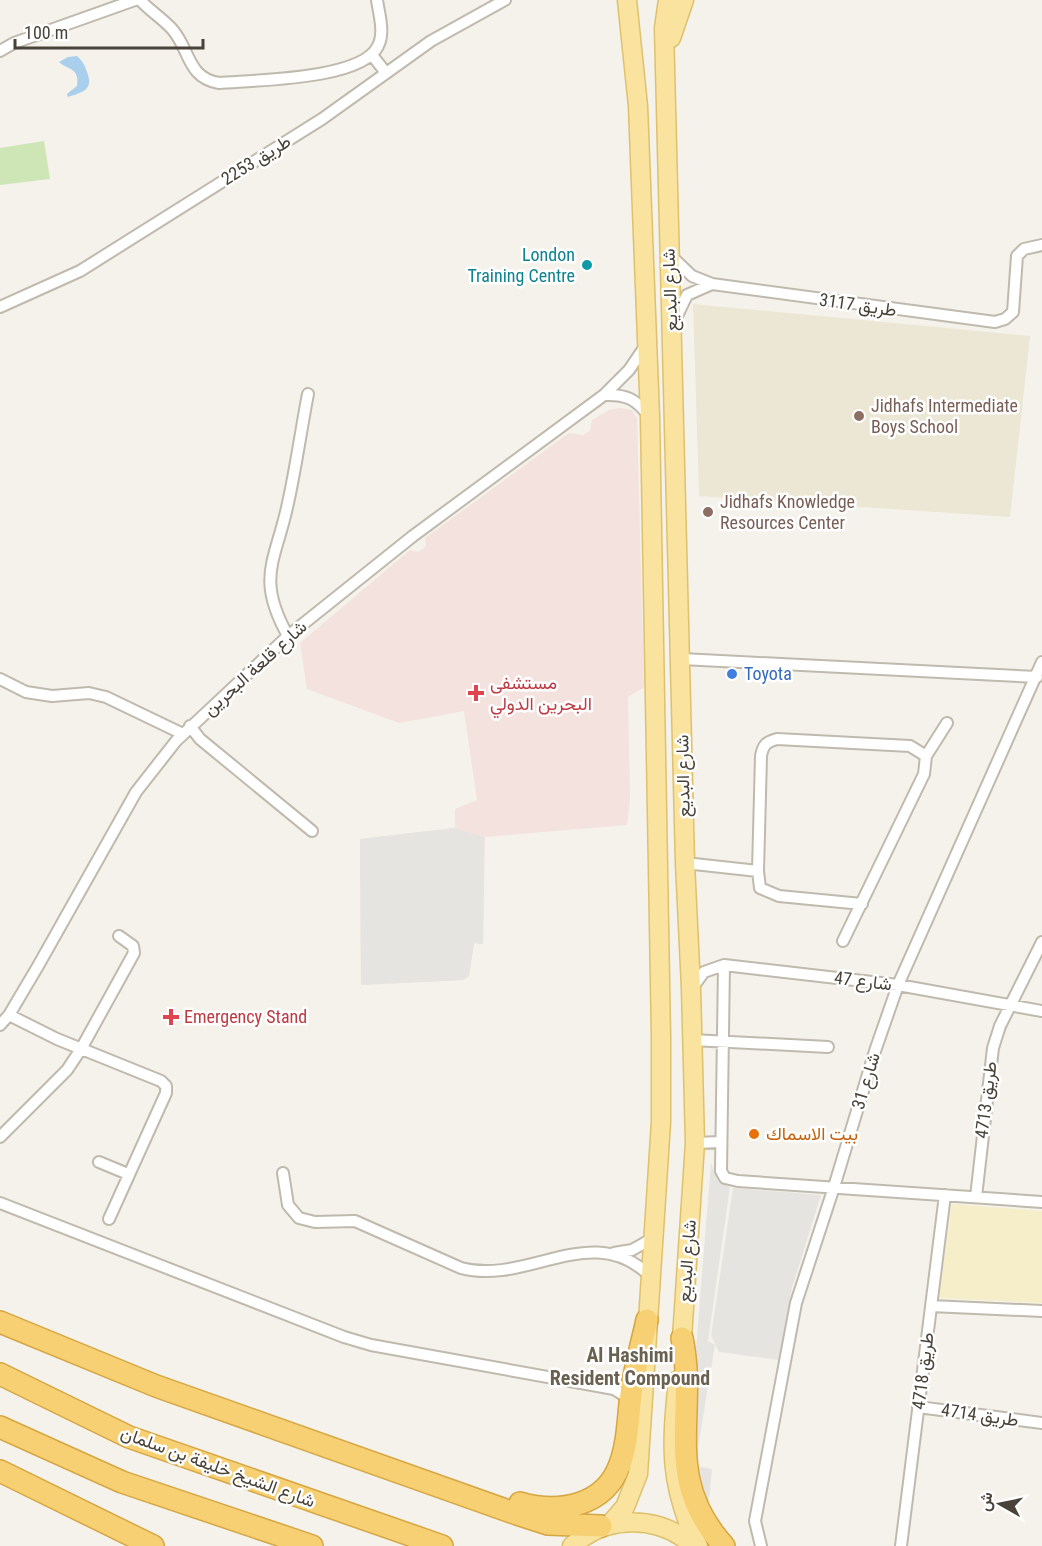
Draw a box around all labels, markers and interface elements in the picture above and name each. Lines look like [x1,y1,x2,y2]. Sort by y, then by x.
scale bar [15,12,202,50]
text: 100 m [24,22,68,43]
street label: طريق 2253 [217,130,295,190]
place label: London Training Centre [467,244,575,286]
street label: شارع البديع [658,248,683,332]
marker: London Training Centre [580,258,594,272]
street label: طريق 3117 [818,289,898,321]
place label: Jidhafs Intermediate Boys School [871,395,1018,437]
marker: Jidhafs Intermediate Boys School [852,409,866,423]
place label: Jidhafs Knowledge Resources Center [720,491,855,533]
marker: Jidhafs Knowledge Resources Center [701,505,715,519]
street label: شارع قلعة البحرين [199,616,312,721]
place label: Toyota [744,663,792,684]
marker: Toyota [725,667,739,681]
place label: مستشفى البحرين الدولي [490,672,592,719]
marker: مستشفى البحرين الدولي [467,684,485,702]
street label: شارع البديع [671,734,696,818]
street label: شارع 47 [833,967,893,996]
place label: Emergency Stand [184,1006,307,1027]
marker: Emergency Stand [162,1008,180,1026]
street label: شارع 31 [847,1050,886,1112]
street label: طريق 4713 [970,1060,1002,1140]
place label: بيت الاسماك [766,1123,858,1144]
marker: بيت الاسماك [747,1127,761,1141]
street label: شارع البديع [673,1219,702,1303]
street label: طريق 4718 [907,1331,939,1411]
district label: Al Hashimi Resident Compound [550,1343,710,1390]
street label: طريق 4714 [940,1399,1020,1431]
street label: شارع الشيخ خليفة بن سلمان [117,1422,318,1513]
north arrow [970,1474,1030,1534]
text: ش [975,1491,997,1513]

